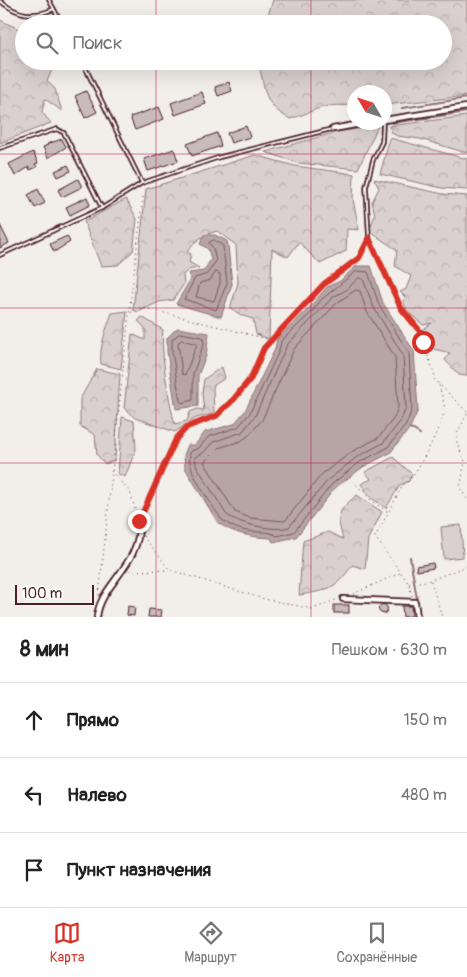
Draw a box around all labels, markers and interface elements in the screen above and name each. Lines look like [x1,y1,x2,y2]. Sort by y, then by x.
search box [15,15,452,70]
icon: search [33,29,61,57]
text: Поиск [73,31,123,55]
north arrow [347,85,392,130]
route start [412,331,435,354]
route end [128,510,151,533]
scale bar [15,582,94,605]
text: 100 m [22,585,62,602]
text: 8 мин [20,636,69,663]
text: Пешком · 630 m [332,640,447,660]
icon: ahead [20,706,48,734]
text: Прямо [67,708,119,732]
text: 150 m [403,710,447,730]
icon: left [20,781,48,809]
text: Налево [67,783,127,807]
text: 480 m [401,785,447,805]
icon: arrive [20,856,48,884]
text: Пункт назначения [67,858,211,882]
tab: Карта [50,919,85,966]
tab: Маршрут [184,919,237,966]
tab: Сохранённые [336,919,417,966]

